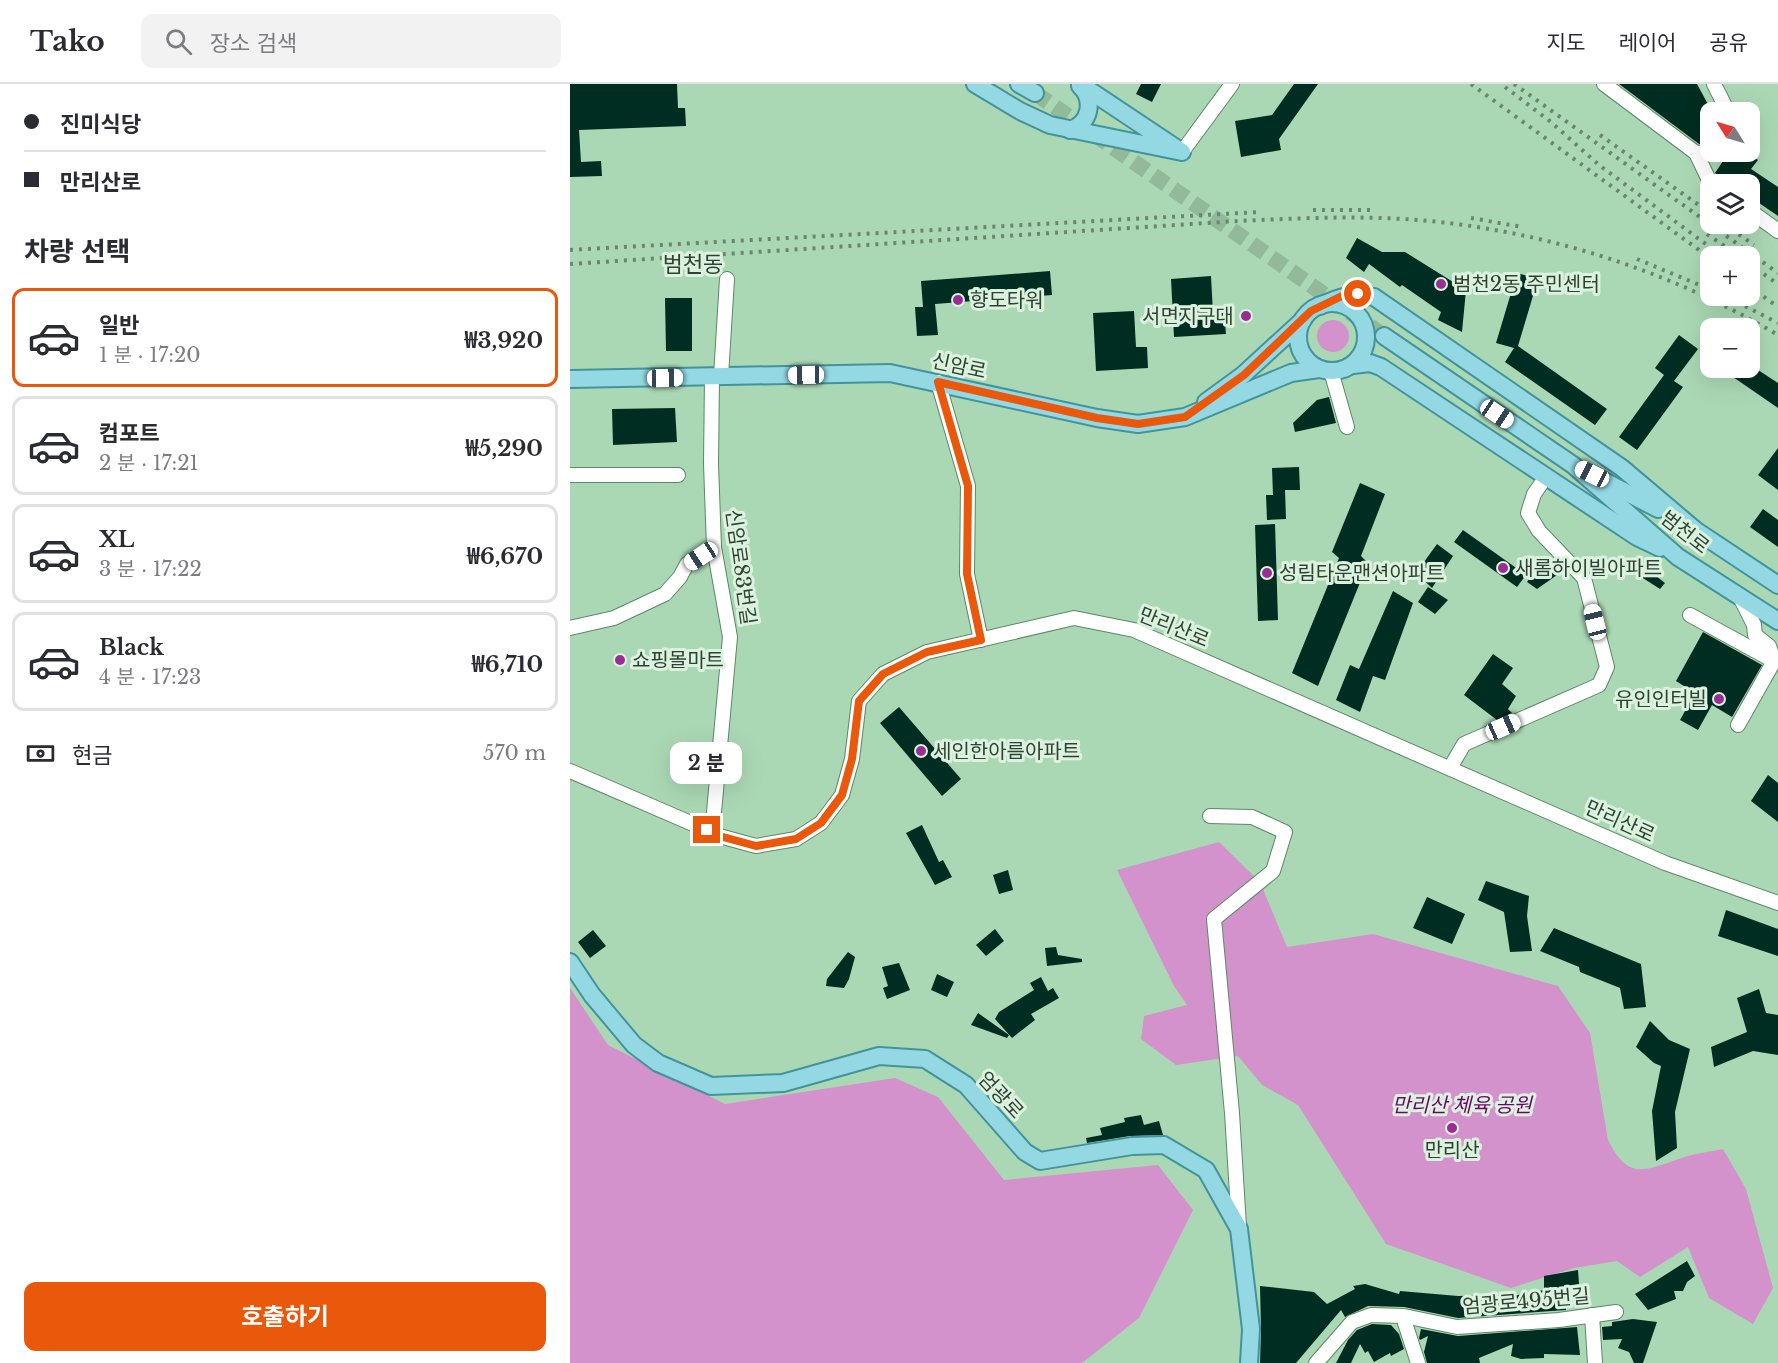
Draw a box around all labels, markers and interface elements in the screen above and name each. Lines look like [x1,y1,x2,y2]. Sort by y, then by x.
search box [141,14,561,68]
text: Tako [30,24,105,59]
icon: search [162,25,195,58]
text: 장소 검색 [210,30,297,57]
text: 지도 [1547,30,1585,56]
text: 레이어 [1618,30,1676,56]
text: 공유 [1709,30,1748,56]
north arrow [1700,102,1760,162]
map controls [1700,102,1760,378]
text: 진미식당 [60,111,141,138]
text: 만리산로 [60,169,141,196]
button: layers [1700,174,1760,234]
text: 차량 선택 [24,235,131,268]
button: + [1700,246,1760,306]
district label: 범천동 [663,251,723,278]
place label: 범천2동 주민센터 [1453,272,1600,296]
marker: 범천2동 주민센터 [1434,277,1448,291]
route start [1344,280,1371,307]
place label: 향도타워 [970,288,1044,312]
marker: 향도타워 [951,293,965,307]
place label: 서면지구대 [1142,304,1234,328]
marker: 서면지구대 [1239,309,1253,323]
icon: car [27,311,81,365]
text: 일반 [99,312,139,339]
button: − [1700,318,1760,378]
text: ₩3,920 [464,327,543,354]
text: 1 분 · 17:20 [99,343,201,367]
street label: 신암로 [930,349,988,383]
car [788,366,824,384]
car [647,369,683,387]
car [1477,396,1517,432]
icon: car [27,419,81,473]
text: 컴포트 [99,420,160,447]
text: ₩5,290 [465,435,543,462]
text: 2 분 · 17:21 [99,451,199,475]
car [1572,458,1612,490]
street label: 범천로 [1656,506,1714,558]
street label: 신암로83번길 [721,508,761,626]
text: XL [99,526,134,553]
icon: car [27,527,81,581]
car [681,539,721,573]
text: ₩6,670 [467,543,543,570]
place label: 새롬하이빌아파트 [1515,556,1662,580]
text: 3 분 · 17:22 [99,557,202,581]
place label: 성림타운맨션아파트 [1279,561,1445,585]
marker: 새롬하이빌아파트 [1496,561,1510,575]
marker: 성림타운맨션아파트 [1260,566,1274,580]
street label: 만리산로 [1135,602,1213,652]
car [1582,602,1608,642]
text: Black [99,634,164,661]
icon: car [27,635,81,689]
place label: 쇼핑몰마트 [632,648,724,672]
text: ₩6,710 [472,651,543,678]
marker: 쇼핑몰마트 [613,653,627,667]
text: 4 분 · 17:23 [99,665,201,689]
place label: 유인인터빌 [1615,687,1707,711]
marker: 유인인터빌 [1712,692,1726,706]
car [1483,711,1523,743]
icon: cash [24,737,57,770]
place label: 세인한아름아파트 [933,739,1080,763]
text: 570 m [483,741,546,765]
text: 현금 [72,742,112,769]
callout: 2 분 [671,743,743,785]
marker: 세인한아름아파트 [914,744,928,758]
text: 2 분 [688,751,724,775]
street label: 만리산로 [1581,795,1659,847]
route end [693,816,720,843]
street label: 엄광로 [973,1067,1029,1123]
park label: 만리산 체육 공원 [1392,1093,1533,1117]
marker: 만리산 [1445,1121,1459,1135]
place label: 만리산 [1424,1138,1480,1162]
button: 호출하기 [24,1282,546,1351]
street label: 엄광로495번길 [1461,1283,1591,1319]

